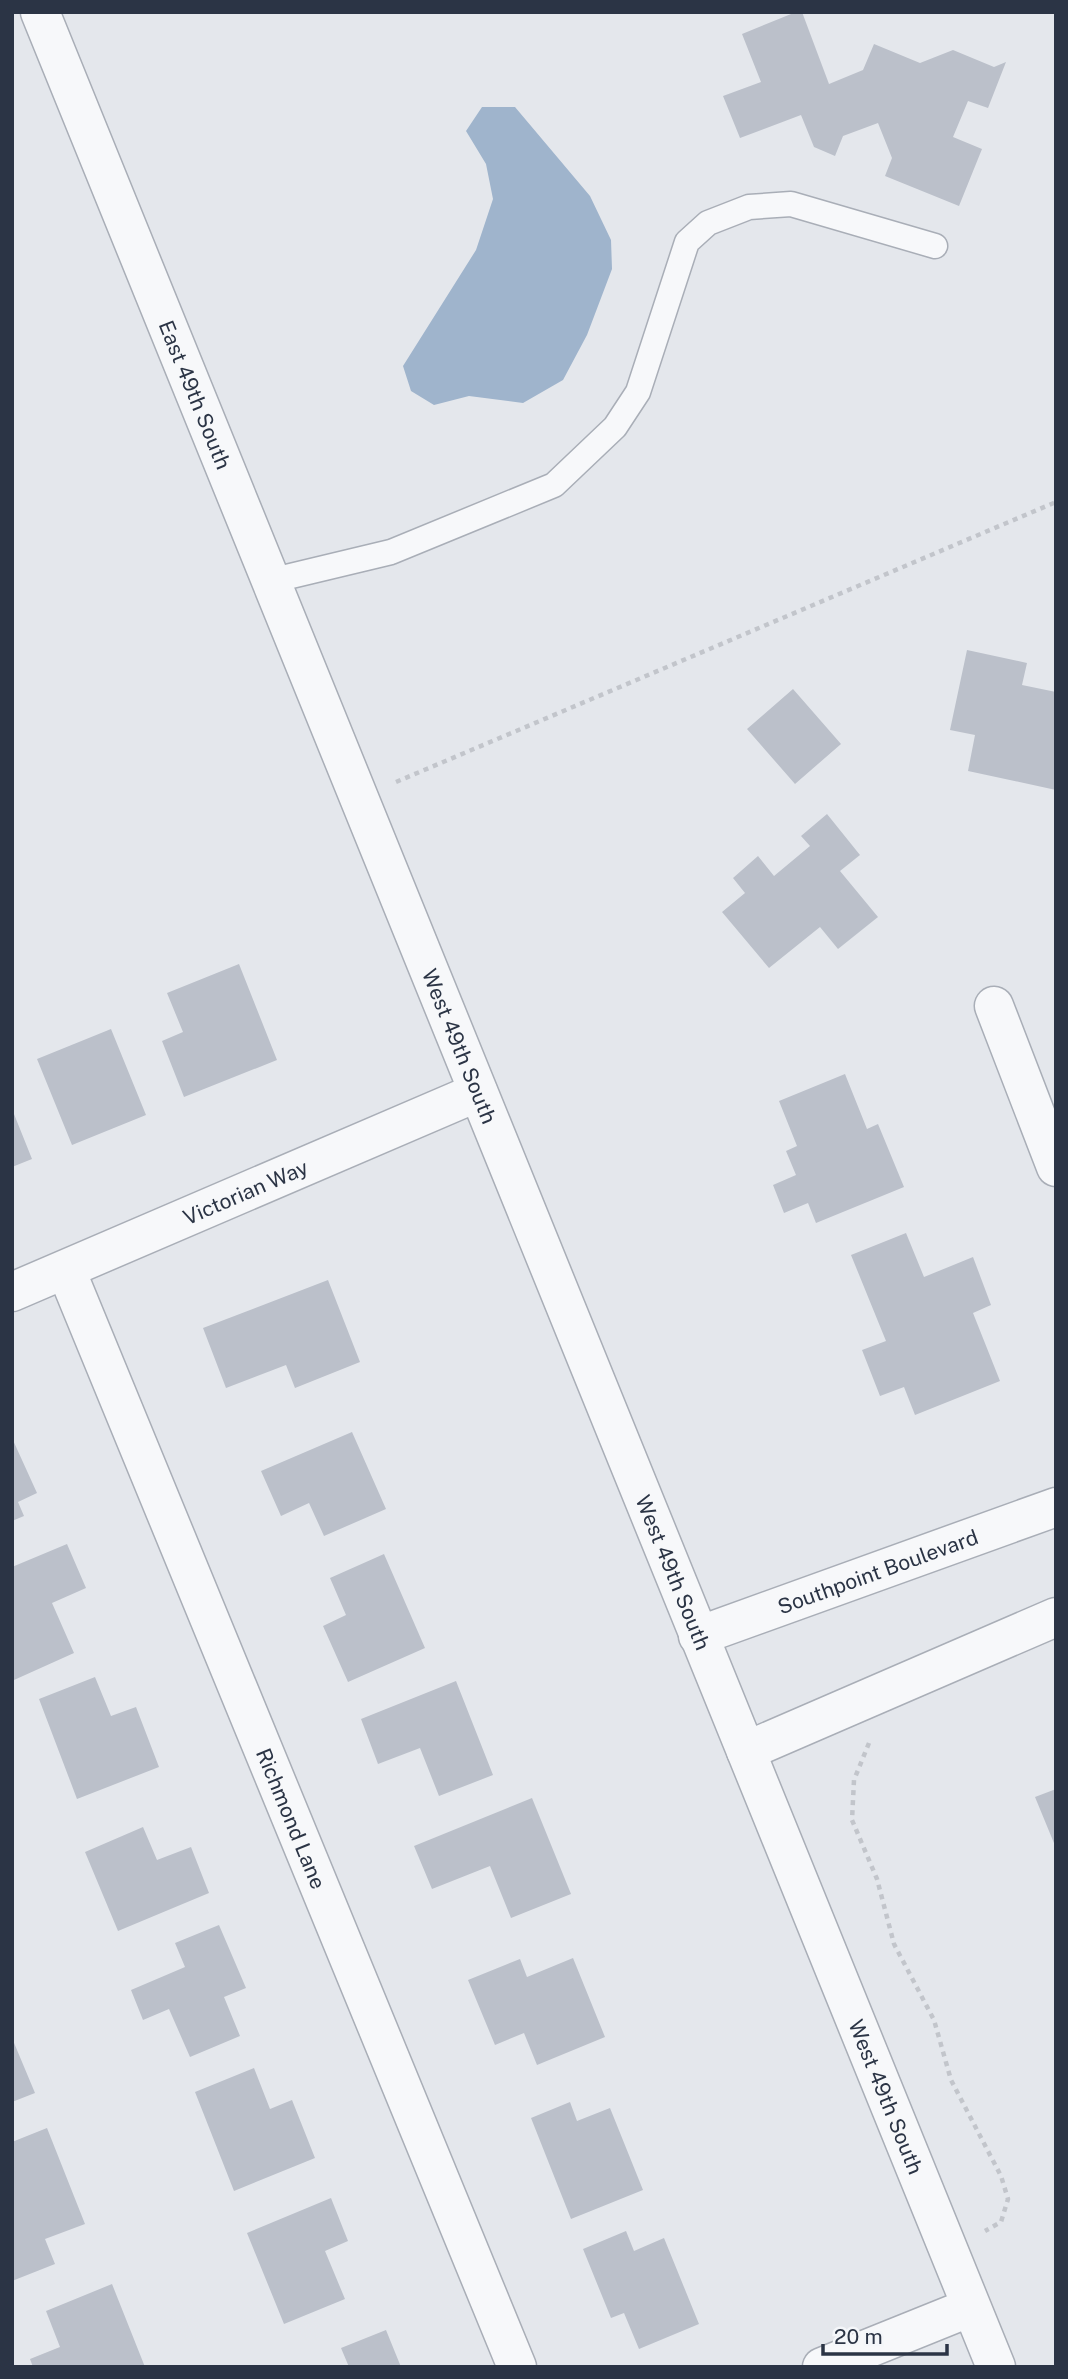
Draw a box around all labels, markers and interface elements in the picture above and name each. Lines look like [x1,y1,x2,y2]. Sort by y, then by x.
street label: East 49th South [154,317,237,473]
street label: West 49th South [417,965,502,1127]
street label: Victorian Way [179,1154,312,1230]
street label: West 49th South [631,1491,716,1653]
street label: Southpoint Boulevard [774,1524,981,1619]
street label: Richmond Lane [251,1744,332,1893]
street label: West 49th South [844,2016,929,2178]
scale bar [823,2312,947,2356]
text: 20 m [834,2324,883,2349]

